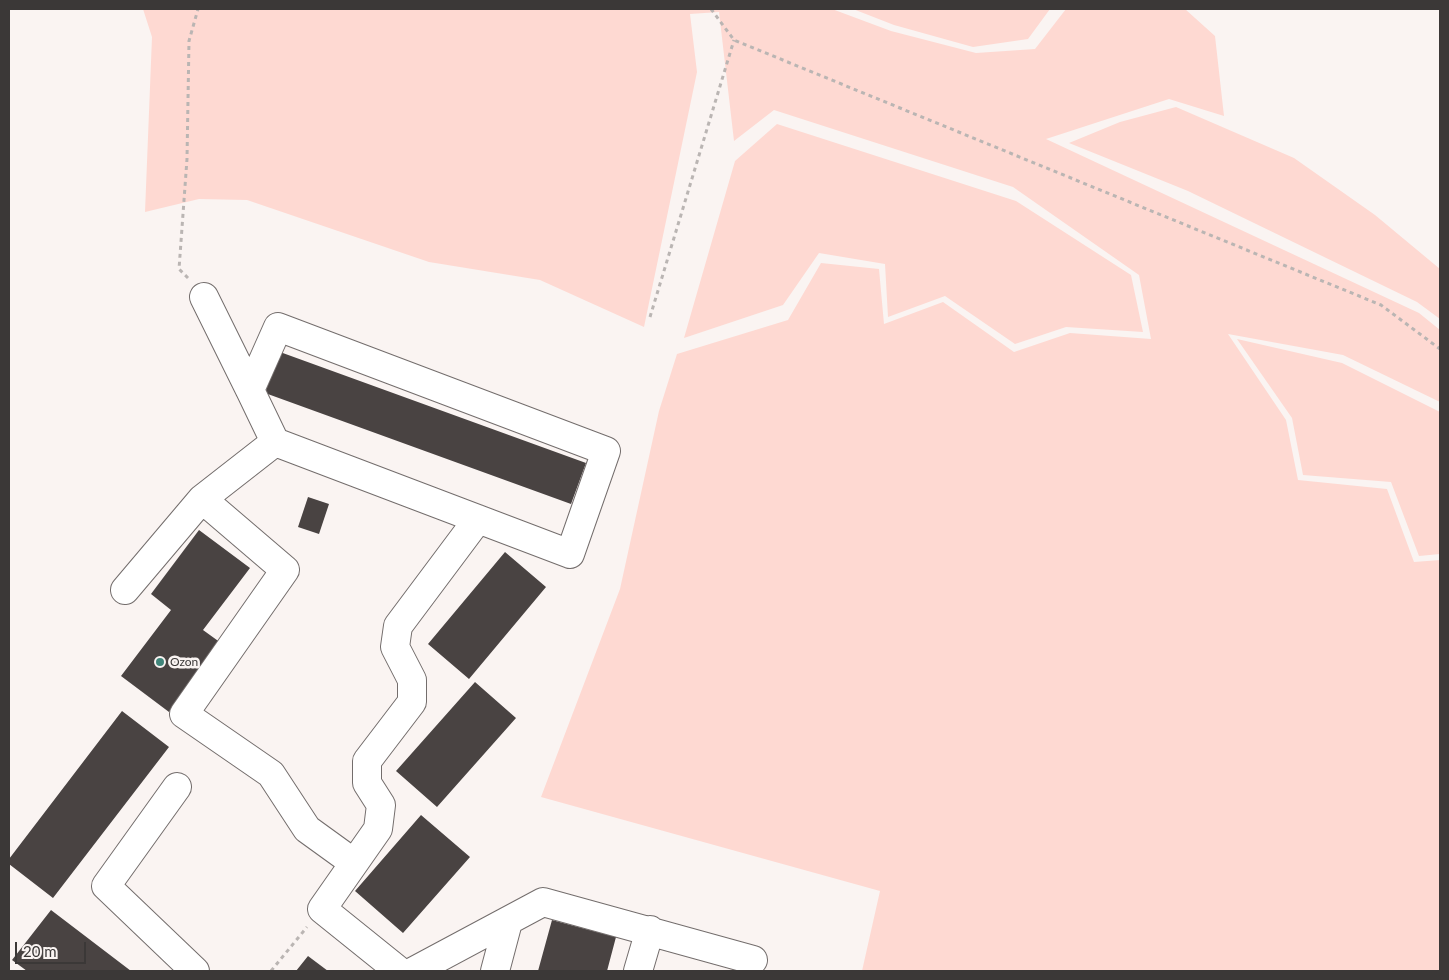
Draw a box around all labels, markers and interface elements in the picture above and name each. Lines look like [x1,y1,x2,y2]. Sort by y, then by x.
place label: Ozon [170,655,198,669]
marker: Ozon [154,656,166,668]
scale bar [18,932,89,964]
text: 20 m [23,942,57,960]

